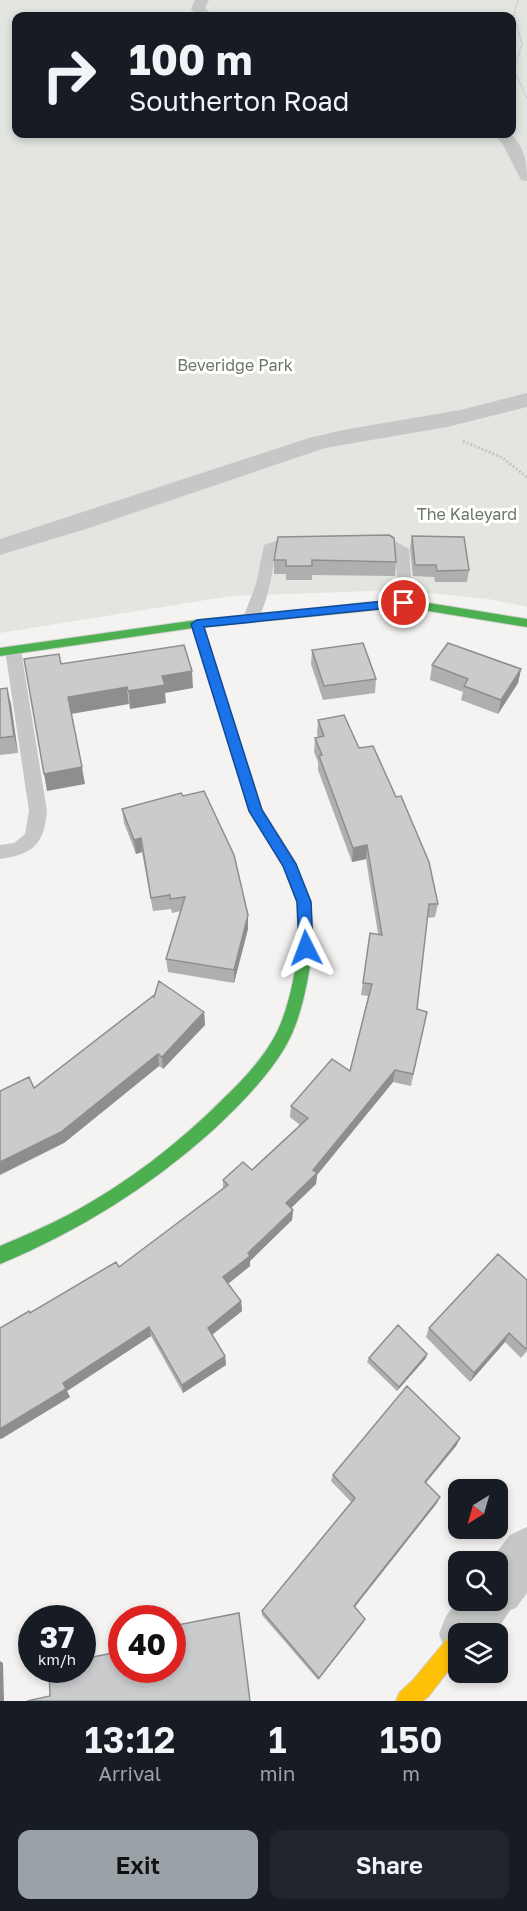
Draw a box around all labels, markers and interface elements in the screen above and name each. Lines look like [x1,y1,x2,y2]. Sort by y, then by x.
text: 100 m [129,34,252,84]
icon: right [30,36,108,114]
text: Southerton Road [129,85,349,117]
park label: Beveridge Park [177,355,293,375]
park label: The Kaleyard [417,504,517,524]
pin [378,577,429,628]
icon: arrive [387,586,420,619]
position arrow [274,916,338,980]
north arrow [448,1479,508,1539]
map controls [448,1479,508,1683]
button: search [448,1551,508,1611]
speed limit sign: 40 [108,1605,186,1683]
text: 37 [40,1619,74,1655]
button: layers [448,1623,508,1683]
text: km/h [38,1650,76,1668]
text: 13:12 [85,1718,175,1761]
text: 1 [268,1718,287,1761]
text: 150 [380,1718,442,1761]
text: Arrival [99,1761,161,1785]
text: min [260,1761,295,1785]
text: m [402,1761,420,1785]
button: Exit [18,1830,258,1899]
button: Share [270,1830,509,1899]

